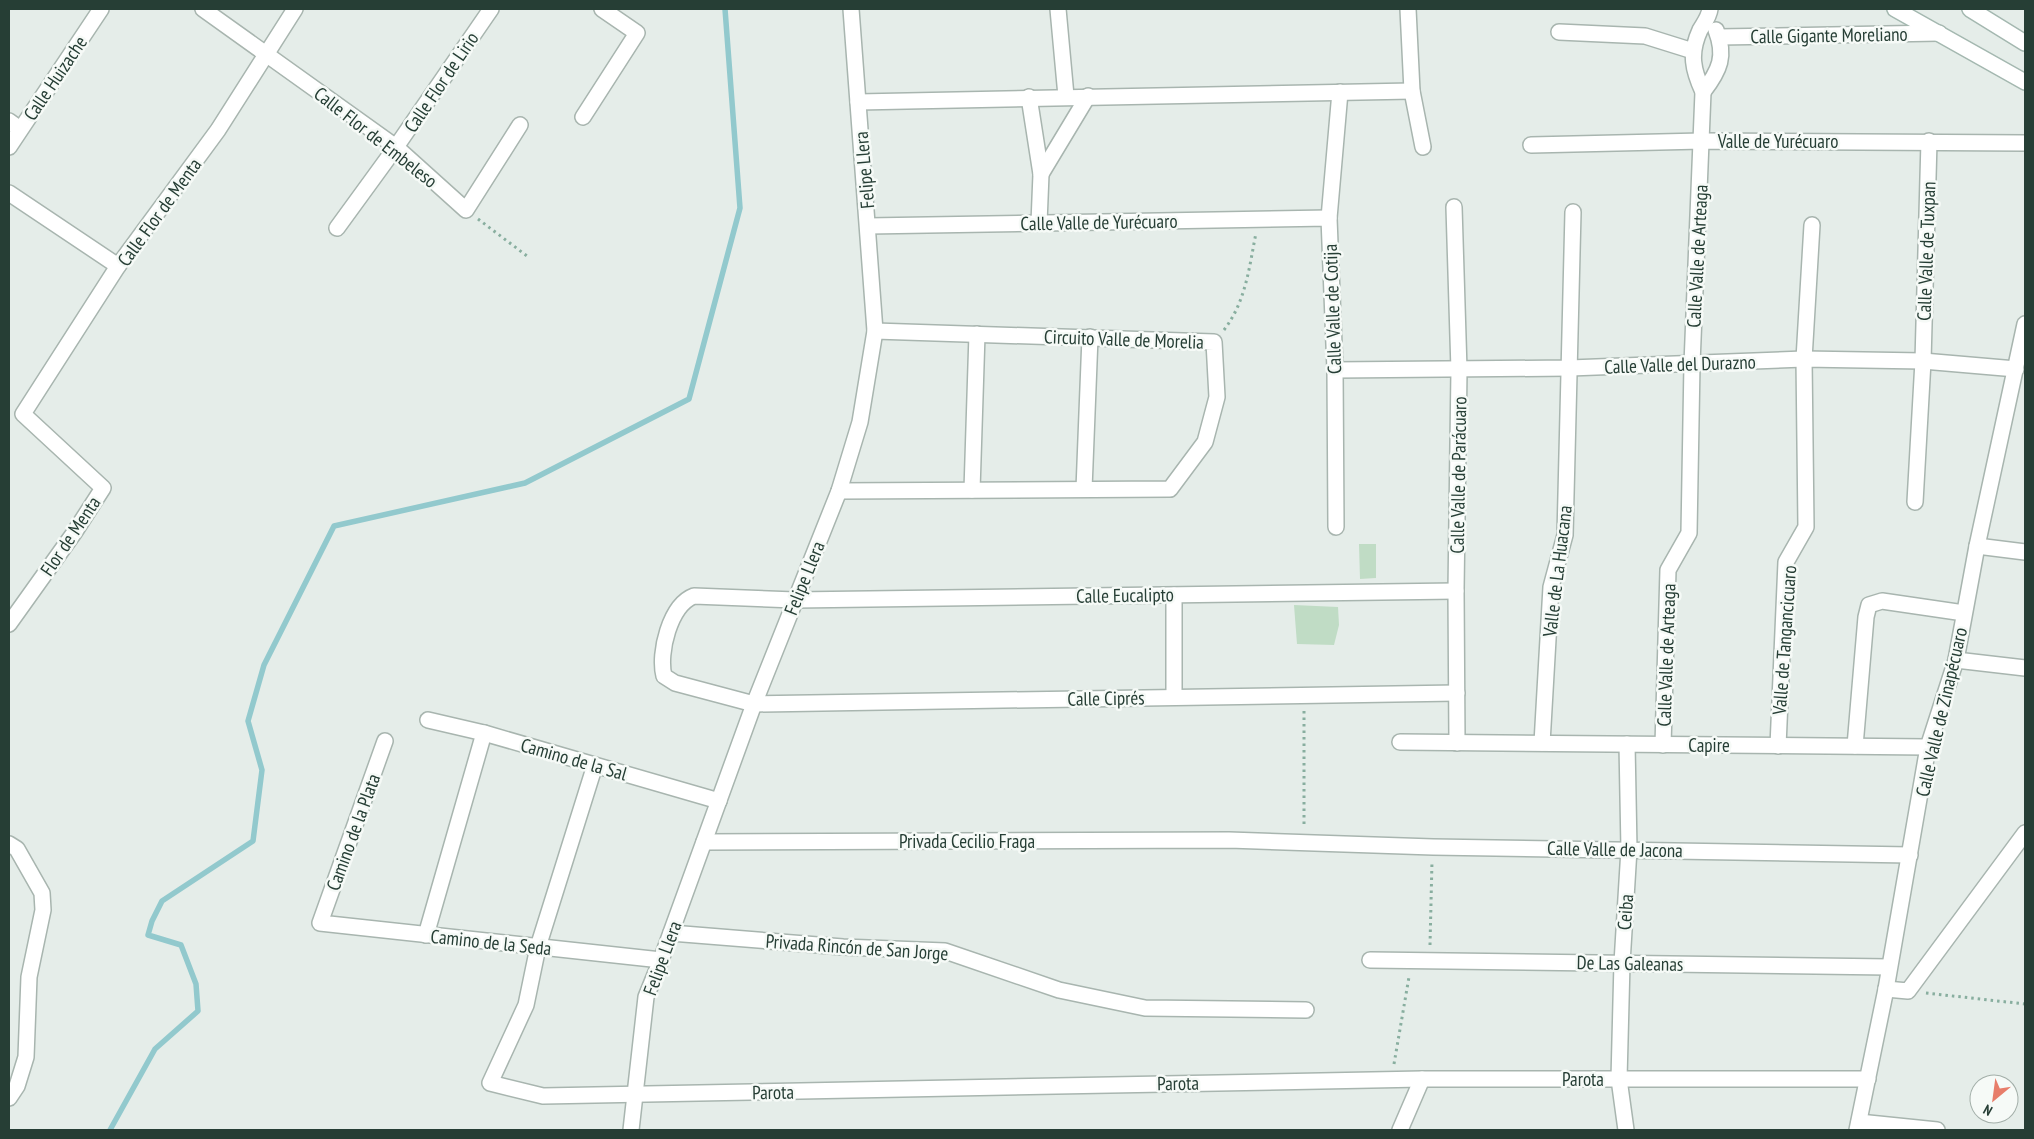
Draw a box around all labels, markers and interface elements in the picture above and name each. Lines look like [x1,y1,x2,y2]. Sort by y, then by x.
street label: Calle Gigante Moreliano [1750,22,1908,48]
street label: Calle Flor de Lirio [399,27,483,137]
street label: Calle Huizache [18,31,92,125]
street label: Calle Flor de Embeleso [309,81,443,193]
street label: Valle de Yurécuaro [1717,129,1838,153]
street label: Felipe Llera [849,130,879,210]
street label: Calle Flor de Menta [112,153,206,271]
street label: Calle Valle de Tuxpan [1912,181,1940,321]
street label: Calle Valle de Arteaga [1681,184,1713,328]
street label: Calle Valle de Yurécuaro [1020,209,1178,235]
street label: Calle Valle de Cotija [1318,244,1346,374]
street label: Circuito Valle de Morelia [1044,324,1204,354]
street label: Calle Valle del Durazno [1604,349,1756,379]
street label: Calle Valle de Parácuaro [1445,396,1471,554]
street label: Flor de Menta [35,492,105,580]
street label: Valle de La Huacana [1537,504,1577,639]
street label: Felipe Llera [778,538,830,618]
street label: Valle de Tangancicuaro [1767,564,1801,717]
street label: Calle Eucalipto [1076,582,1174,608]
street label: Calle Valle de Arteaga [1652,583,1680,727]
street label: Calle Valle de Zinapécuaro [1910,625,1972,799]
street label: Calle Ciprés [1067,685,1145,711]
street label: Camino de la Sal [518,732,630,786]
street label: Capire [1688,733,1730,757]
street label: Camino de la Plata [321,770,385,894]
street label: Privada Cecilio Fraga [899,829,1035,853]
street label: Calle Valle de Jacona [1547,836,1683,862]
street label: Ceiba [1612,893,1638,931]
street label: Felipe Llera [637,918,687,998]
street label: Camino de la Seda [430,924,552,960]
street label: Privada Rincón de San Jorge [765,929,949,965]
street label: De Las Galeanas [1576,950,1684,976]
street label: Parota [1562,1067,1604,1091]
street label: Parota [1157,1071,1199,1095]
north arrow [1969,1074,2019,1124]
street label: Parota [752,1080,794,1104]
text: N [1980,1101,1995,1120]

